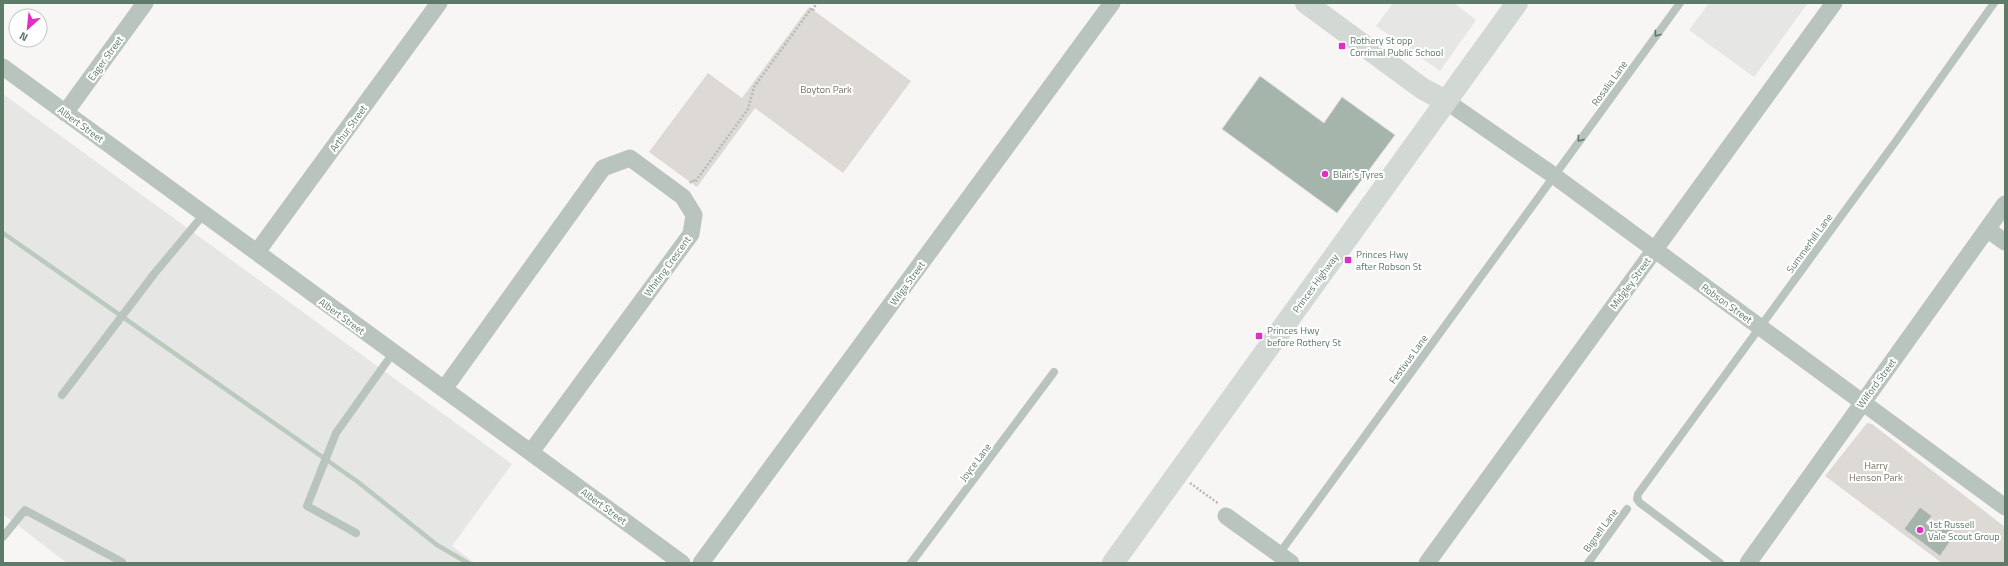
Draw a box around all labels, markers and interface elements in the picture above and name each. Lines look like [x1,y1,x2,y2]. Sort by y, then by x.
north arrow [8,8,48,48]
text: N [16,28,30,46]
one-way arrow [1655,30,1662,37]
street label: Eager Street [84,32,127,84]
place label: Rothery St opp Corrimal Public School [1350,33,1443,60]
marker: Rothery St opp Corrimal Public School [1337,41,1347,51]
street label: Rosalia Lane [1588,57,1631,109]
park label: Boyton Park [800,82,852,97]
street label: Arthur Street [326,101,371,155]
street label: Albert Street [55,103,107,146]
one-way arrow [1578,135,1585,142]
place label: Blair's Tyres [1333,167,1384,182]
marker: Blair's Tyres [1320,169,1330,179]
street label: Summerhill Lane [1783,210,1836,276]
street label: Whiting Crescent [640,233,695,300]
place label: Princes Hwy after Robson St [1356,247,1422,274]
street label: Princes Highway [1289,250,1342,316]
street label: Midgley Street [1606,254,1655,312]
marker: Princes Hwy after Robson St [1343,255,1353,265]
street label: Wilga Street [886,258,929,309]
street label: Robson Street [1698,280,1756,327]
street label: Albert Street [316,295,368,338]
place label: Princes Hwy before Rothery St [1267,323,1341,350]
marker: Princes Hwy before Rothery St [1254,331,1264,341]
street label: Festivus Lane [1385,332,1431,387]
street label: Wilford Street [1853,355,1900,411]
street label: Joyce Lane [956,440,995,485]
park label: Harry Henson Park [1849,458,1903,485]
street label: Albert Street [578,485,630,528]
street label: Bignell Lane [1579,505,1621,555]
place label: 1st Russell Vale Scout Group [1928,517,2000,544]
marker: 1st Russell Vale Scout Group [1915,525,1925,535]

